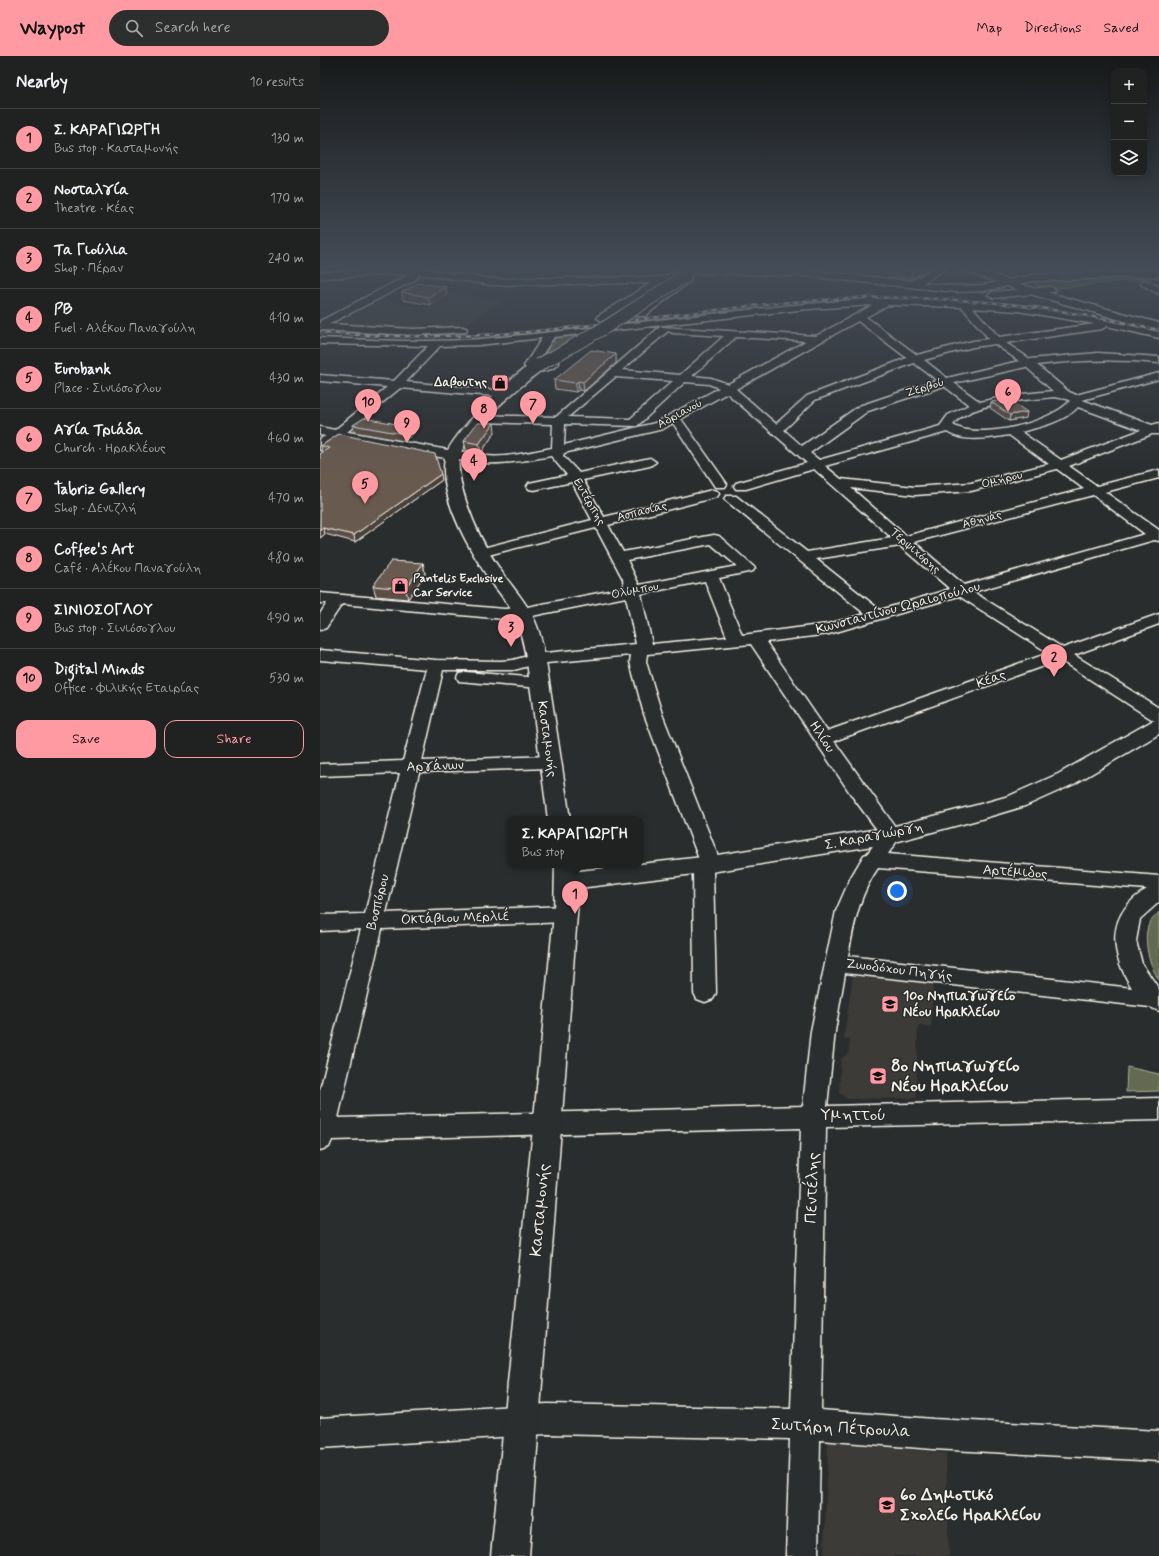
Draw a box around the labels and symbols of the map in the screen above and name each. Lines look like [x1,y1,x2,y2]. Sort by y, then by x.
shop icon: Δαβουτης [490,373,510,393]
place label: Δαβουτης [433,375,488,391]
street label: Ζερβού [904,375,946,401]
pin: 6 [995,379,1021,412]
pin: 10 [355,389,381,422]
pin: 7 [520,391,546,424]
street label: Αδριανού [655,395,705,433]
pin: 8 [471,396,497,429]
pin: 9 [394,410,420,443]
pin: 4 [461,448,487,481]
street label: Ομήρου [980,467,1025,493]
pin: 5 [352,471,378,504]
street label: Ευτέρπης [569,475,610,529]
street label: Ασπασίας [615,498,669,526]
street label: Αθηνάς [960,507,1004,533]
street label: Τερψιχόρης [886,524,944,578]
place label: Pantelis Exclusive Car Service [413,571,504,601]
shop icon: Pantelis Exclusive Car Service [390,576,410,596]
street label: Κωνσταντίνου Ωραιοπούλου [814,577,982,639]
street label: Ολύμπου [610,578,661,603]
pin: 3 [498,614,524,647]
pin: 2 [1041,644,1067,677]
street label: Κέας [973,664,1008,693]
street label: Κασταμονής [533,700,561,778]
street label: Ηλίου [805,718,839,756]
street label: Αργάνων [406,756,464,776]
street label: Σ. Καραγιώργη [823,818,925,854]
street label: Αρτέμιδος [982,860,1048,883]
street label: Βοσπόρου [362,872,394,932]
pin: 1 [562,881,588,914]
your location [887,881,907,901]
street label: Οκτάβιου Μερλιέ [400,906,510,929]
street label: Ζωοδόχου Πηγής [845,955,953,985]
place label: 10ο Νηπιαγωγείο Νέου Ηρακλείου [903,987,1015,1021]
school or university icon: 10ο Νηπιαγωγείο Νέου Ηρακλείου [880,994,900,1014]
place label: 8ο Νηπιαγωγείο Νέου Ηρακλείου [891,1055,1020,1097]
school or university icon: 8ο Νηπιαγωγείο Νέου Ηρακλείου [868,1066,888,1086]
street label: Υμηττού [820,1104,886,1126]
street label: Πεντέλης [800,1152,824,1224]
street label: Κασταμονής [525,1163,555,1257]
street label: Σωτήρη Πέτρουλα [771,1413,911,1443]
place label: 6ο Δημοτικό Σχολείο Ηρακλείου [900,1484,1041,1526]
school or university icon: 6ο Δημοτικό Σχολείο Ηρακλείου [877,1495,897,1515]

